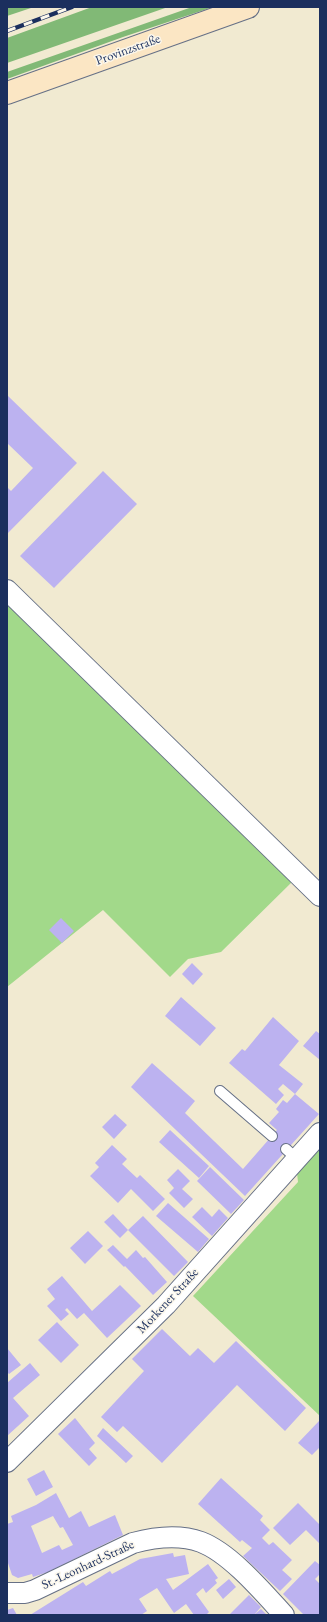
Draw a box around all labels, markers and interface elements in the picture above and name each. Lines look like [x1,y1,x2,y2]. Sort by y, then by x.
street label: Provinzstraße [93,31,163,69]
street label: Morkener Straße [134,1265,202,1337]
street label: St.-Leonhard-Straße [39,1537,137,1593]

